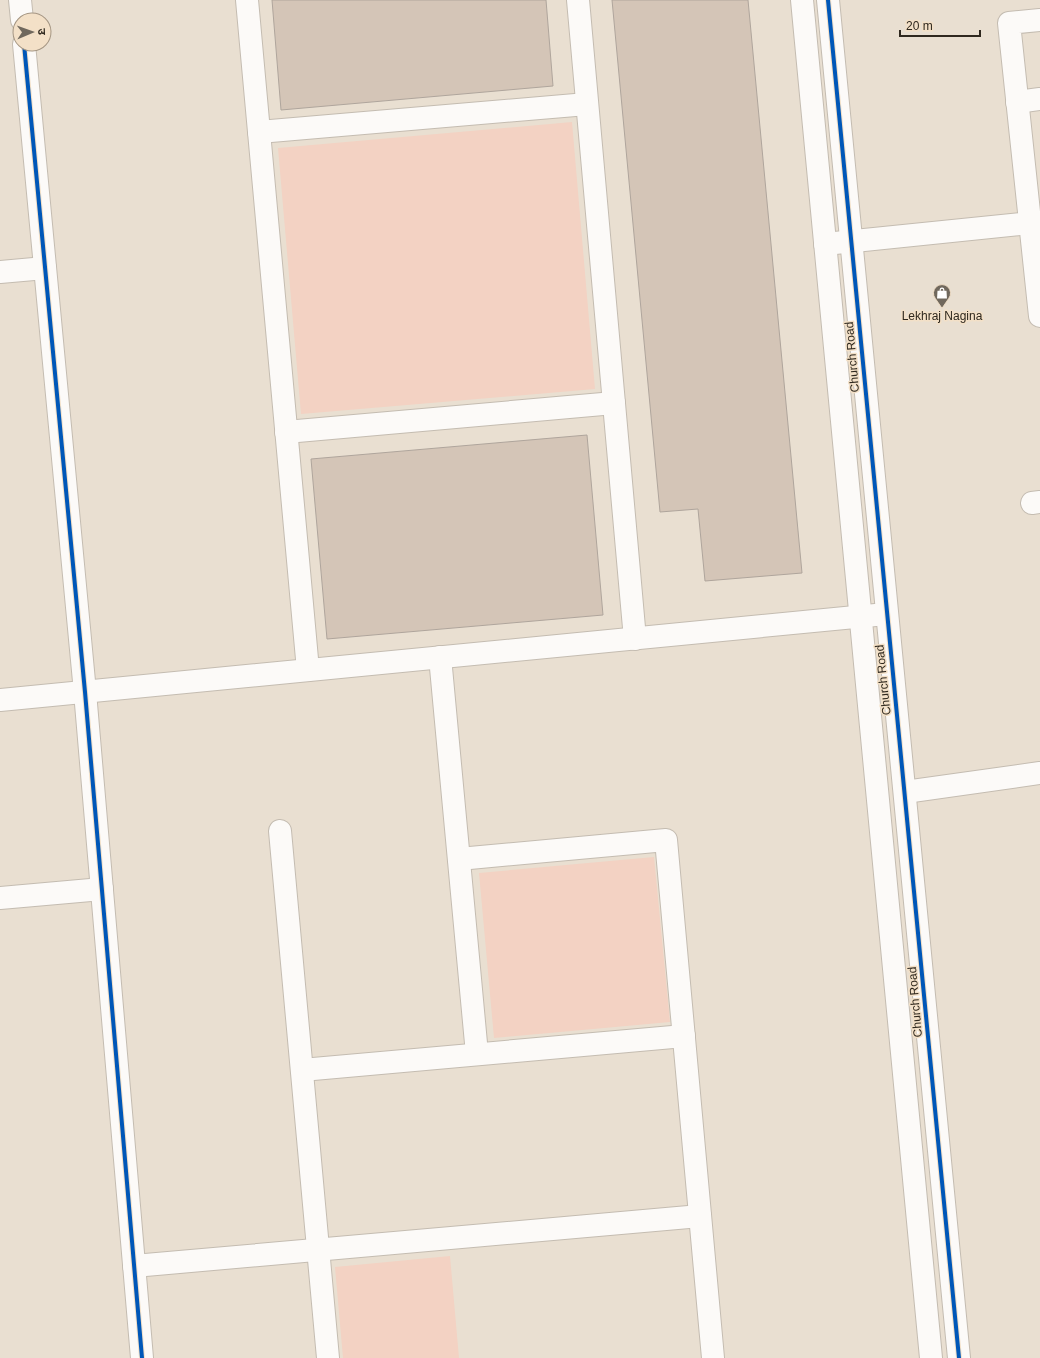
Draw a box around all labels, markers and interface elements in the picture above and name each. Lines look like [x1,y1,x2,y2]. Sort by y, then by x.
north arrow [12,12,52,52]
scale bar [900,12,980,38]
text: 20 m [906,19,933,33]
text: उ [36,28,48,36]
shop icon: Lekhraj Nagina [932,283,952,308]
place label: Lekhraj Nagina [902,309,983,323]
street label: Church Road [842,321,862,393]
street label: Church Road [872,644,894,716]
street label: Church Road [905,966,925,1038]

